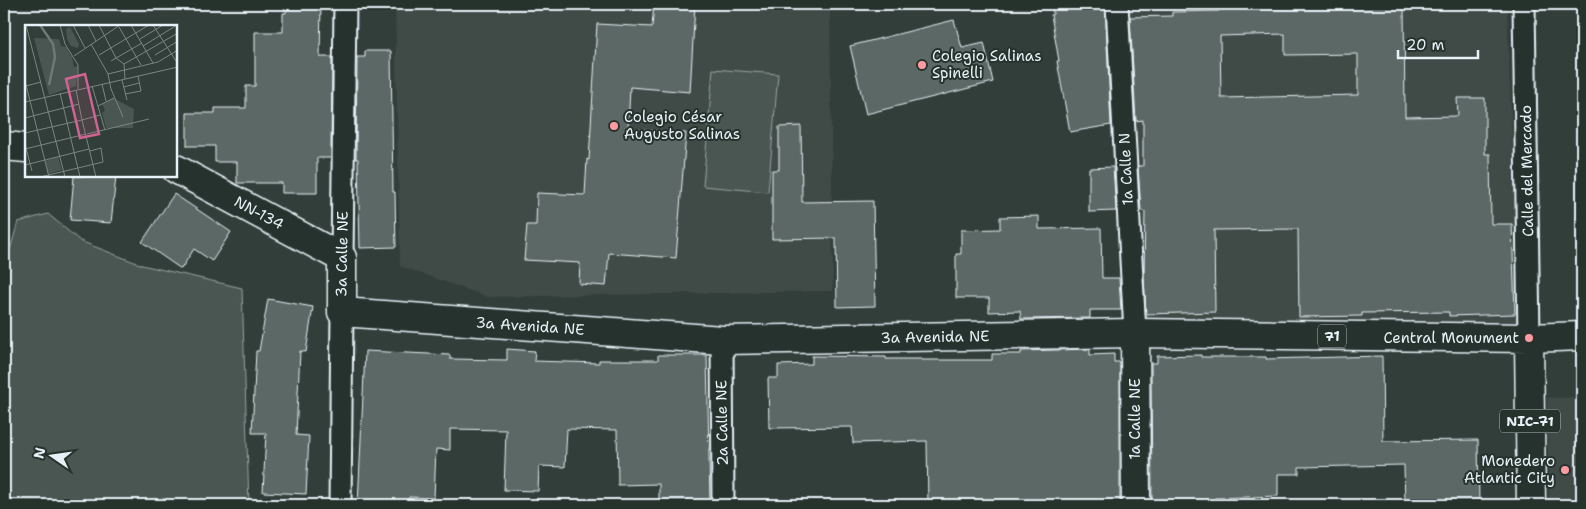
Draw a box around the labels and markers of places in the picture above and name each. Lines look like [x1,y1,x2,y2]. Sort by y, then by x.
place label: Colegio Salinas Spinelli [932,46,1042,83]
marker: Colegio Salinas Spinelli [916,59,928,71]
place label: Colegio César Augusto Salinas [624,107,740,144]
marker: Colegio César Augusto Salinas [608,120,620,132]
place label: Central Monument [1383,328,1519,348]
marker: Central Monument [1523,332,1535,344]
place label: Monedero Atlantic City [1464,451,1555,488]
marker: Monedero Atlantic City [1559,464,1571,476]

